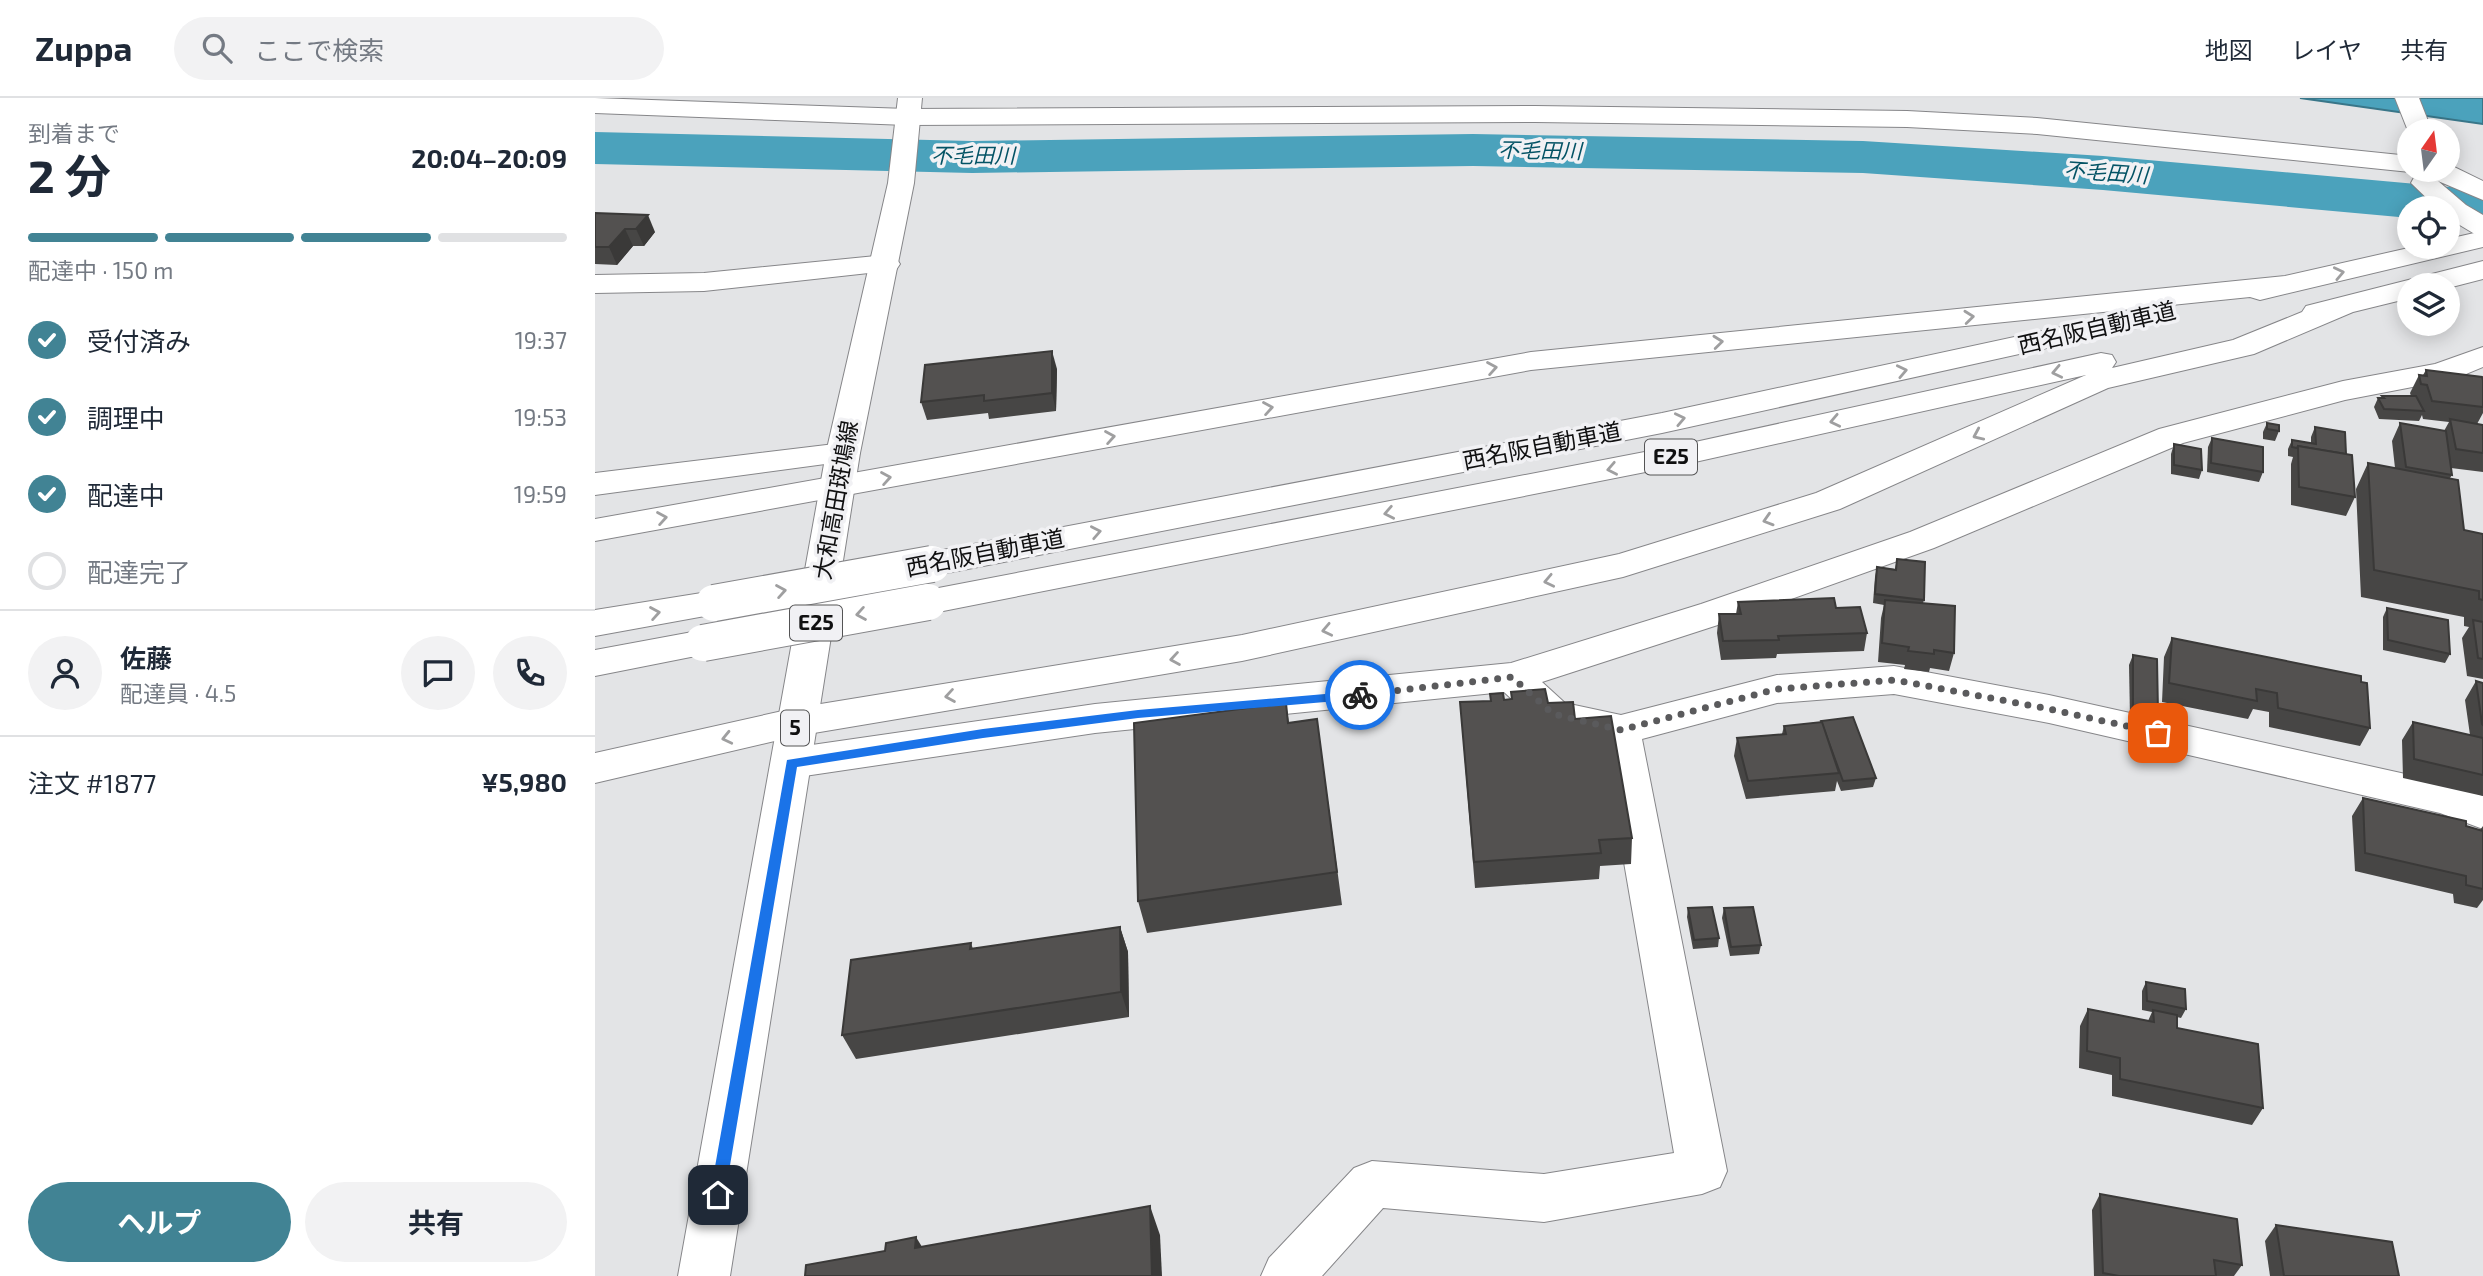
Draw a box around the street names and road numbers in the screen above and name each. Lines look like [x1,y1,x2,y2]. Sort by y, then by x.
street label: 西名阪自動車道 [2015,295,2178,359]
street label: 西名阪自動車道 [1460,416,1624,474]
street label: 大和高田斑鳩線 [807,418,863,582]
road number: E25 [1645,440,1697,474]
street label: 西名阪自動車道 [903,523,1067,581]
road number: E25 [790,606,842,640]
road number: 5 [781,710,809,746]

